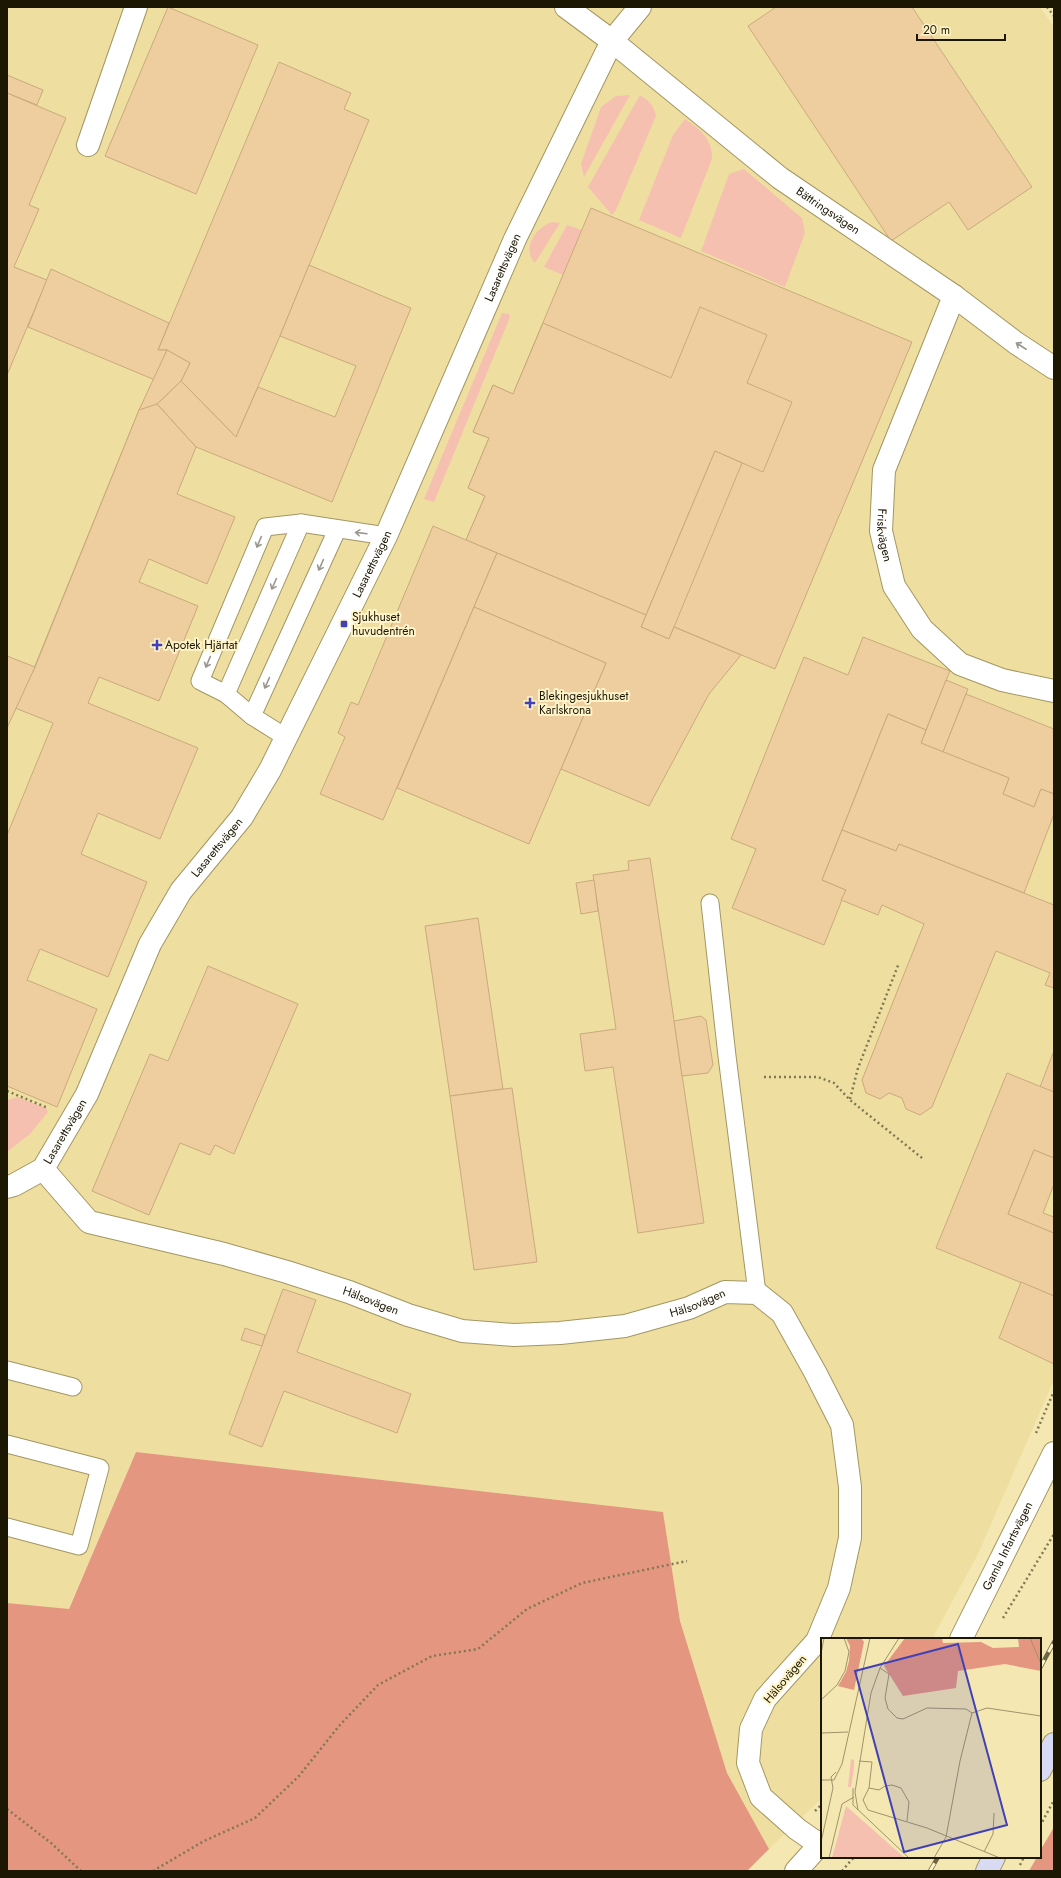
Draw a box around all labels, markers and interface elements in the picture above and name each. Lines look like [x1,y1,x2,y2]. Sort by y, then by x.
scale bar [917,16,1005,42]
text: 20 m [923,21,950,39]
street label: Bättringsvägen [792,182,864,239]
street label: Lasarettsvägen [480,230,525,305]
one-way arrow [1016,342,1027,350]
street label: Friskvägen [872,508,897,563]
street label: Lasarettsvägen [348,528,396,601]
one-way arrow [355,529,368,536]
one-way arrow [254,536,262,548]
one-way arrow [317,559,324,571]
one-way arrow [270,578,278,590]
place label: Sjukhuset huvudentrén [352,608,415,640]
marker: Sjukhuset huvudentrén [339,619,349,629]
place label: Apotek Hjärtat [165,636,237,654]
marker: Apotek Hjärtat [152,640,162,650]
one-way arrow [204,656,212,668]
one-way arrow [263,677,270,689]
place label: Blekingesjukhuset Karlskrona [539,687,628,719]
marker: Blekingesjukhuset Karlskrona [524,697,536,709]
street label: Lasarettsvägen [187,813,247,881]
street label: Lasarettsvägen [39,1095,91,1167]
street label: Hälsovägen [341,1282,402,1320]
street label: Hälsovägen [668,1284,728,1322]
street label: Gamla Infartsvägen [978,1498,1037,1594]
inset map [821,1638,1041,1858]
street label: Hälsovägen [759,1651,811,1707]

